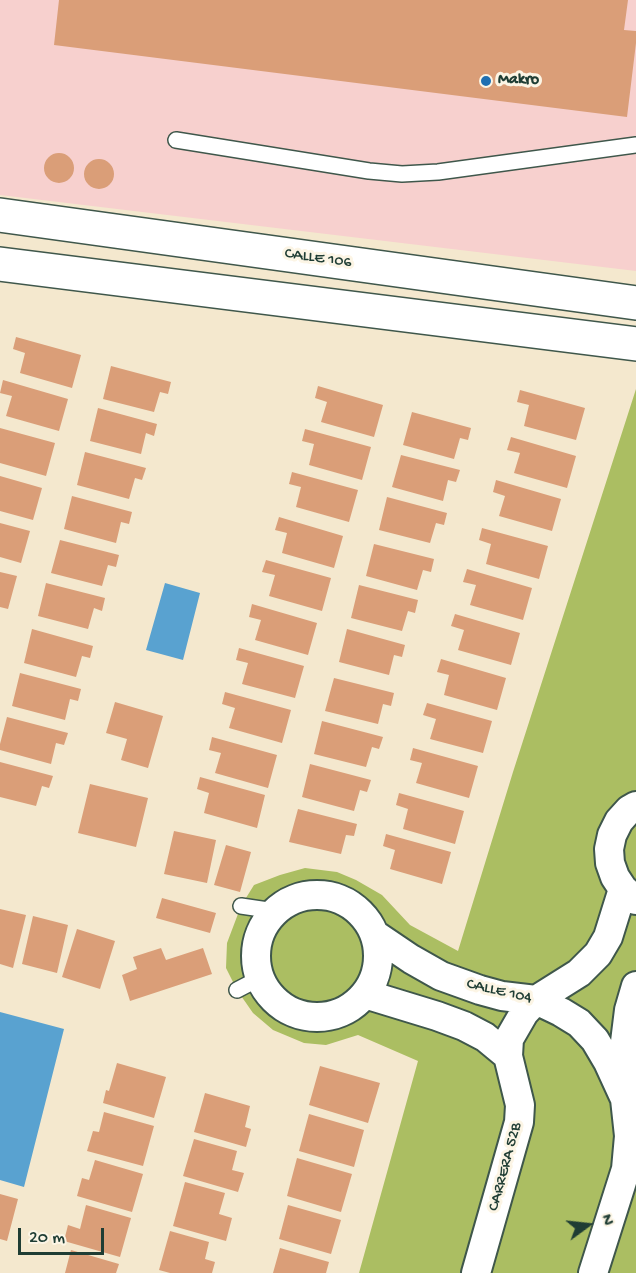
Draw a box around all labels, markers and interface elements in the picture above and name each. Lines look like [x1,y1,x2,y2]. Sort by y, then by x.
place label: Makro [498,71,539,91]
marker: Makro [479,74,493,88]
street label: CALLE 106 [283,245,353,273]
street label: CALLE 104 [464,975,534,1009]
street label: CARRERA 52B [485,1121,527,1213]
north arrow [558,1195,618,1255]
text: N [595,1213,616,1228]
scale bar [21,1216,106,1254]
text: 20 m [29,1228,65,1249]

